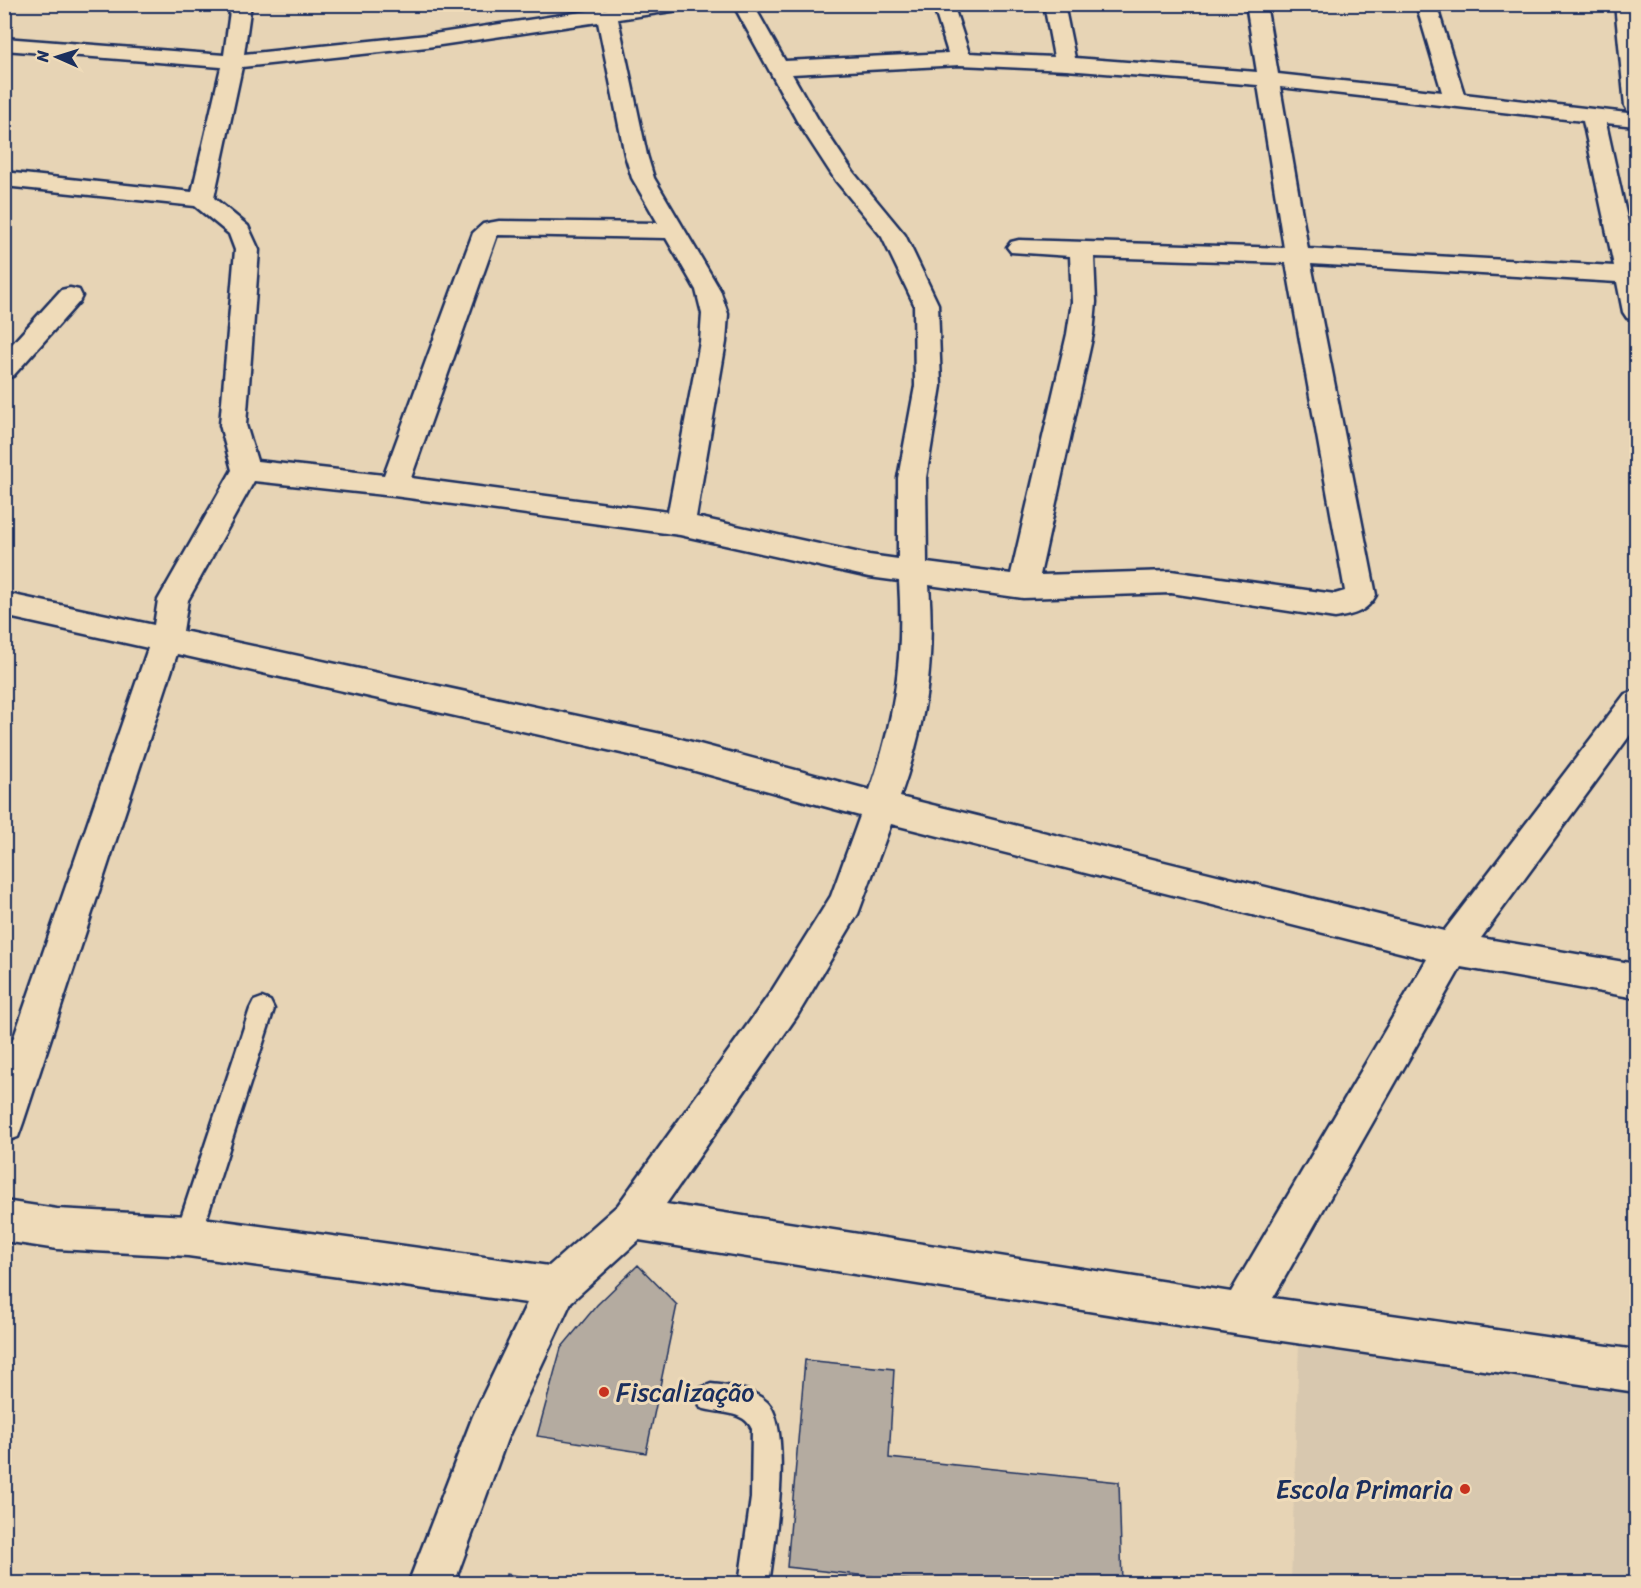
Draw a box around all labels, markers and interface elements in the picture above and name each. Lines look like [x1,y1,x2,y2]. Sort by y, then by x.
north arrow [27,27,87,87]
text: N [28,49,57,64]
place label: Fiscalização [616,1369,755,1415]
marker: Fiscalização [597,1385,611,1399]
place label: Escola Primaria [1276,1466,1453,1512]
marker: Escola Primaria [1458,1482,1472,1496]

